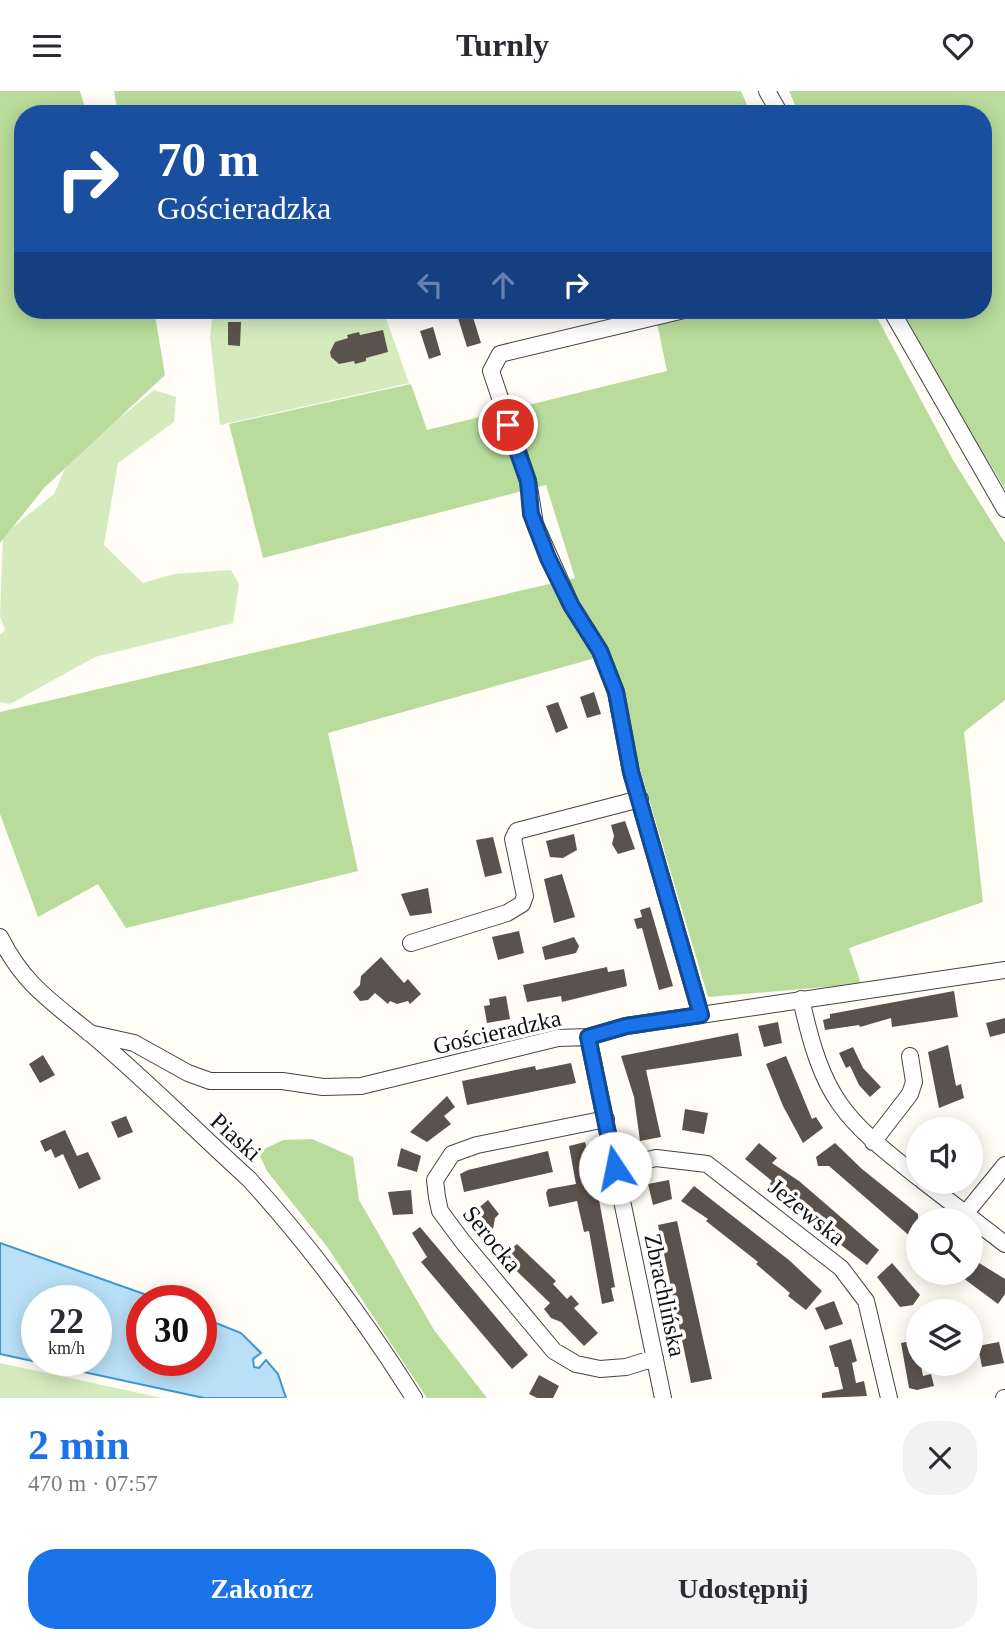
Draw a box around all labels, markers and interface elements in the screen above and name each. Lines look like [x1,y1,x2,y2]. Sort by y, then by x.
icon: menu [28,27,66,65]
text: Turnly [456,27,549,63]
icon: heart [939,27,977,65]
text: 70 m [157,132,259,187]
icon: right [42,133,133,224]
text: Gościeradzka [157,190,331,226]
icon: left [411,266,449,304]
icon: ahead [484,266,522,304]
icon: right [557,266,595,304]
pin [478,395,538,455]
icon: arrive [489,406,527,444]
street label: Gościeradzka [430,1005,564,1059]
street label: Piaski [205,1108,267,1167]
map controls [906,1117,983,1376]
button: sound [906,1117,983,1194]
position arrow [578,1131,652,1205]
street label: Jeżewska [764,1173,851,1251]
street label: Serocka [458,1201,527,1277]
button: search [906,1208,983,1285]
street label: Zbrachlińska [639,1231,691,1359]
speed limit sign: 30 [126,1285,217,1376]
button: layers [906,1299,983,1376]
text: 22 [49,1302,84,1341]
text: km/h [48,1338,85,1358]
button: close [903,1421,977,1495]
text: 2 min [28,1422,130,1468]
text: 470 m · 07:57 [28,1471,158,1496]
button: Zakończ [28,1549,496,1629]
button: Udostępnij [510,1549,977,1629]

